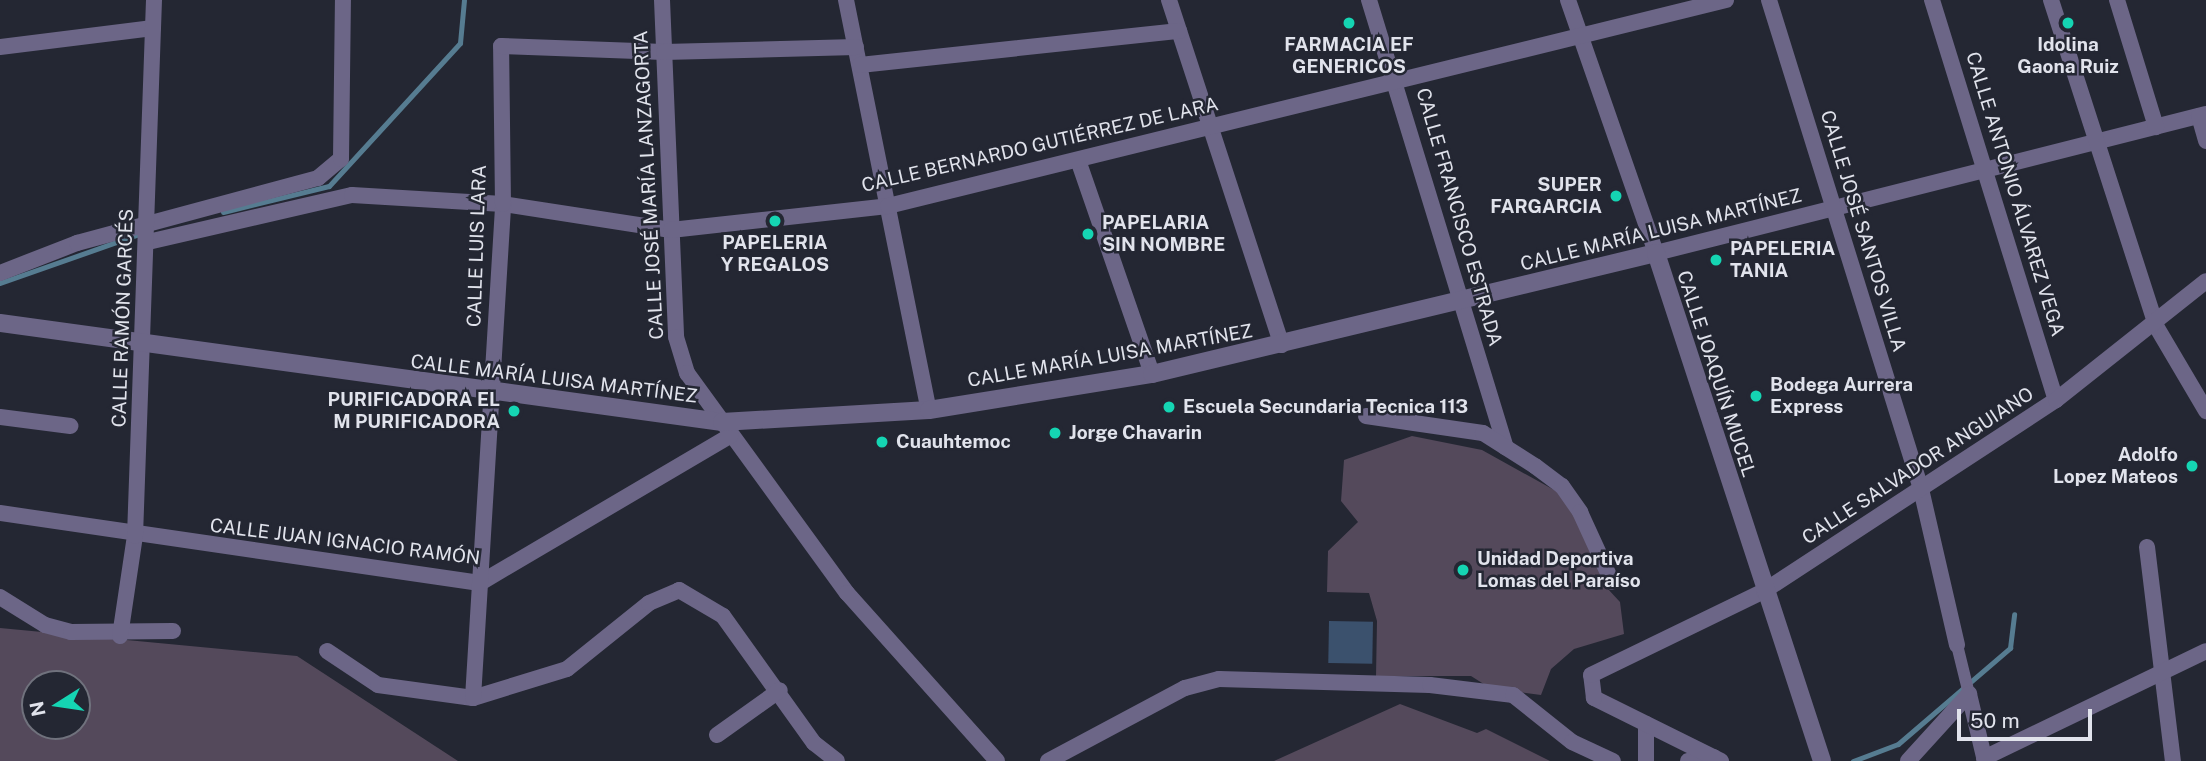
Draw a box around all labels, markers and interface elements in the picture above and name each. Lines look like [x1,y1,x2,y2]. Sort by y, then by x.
marker: FARMACIA EF GENERICOS [1341,15,1357,31]
marker: Idolina Gaona Ruiz [2060,15,2076,31]
street label: CALLE JOSÉ MARÍA LANZAGORTA [630,30,668,340]
place label: FARMACIA EF GENERICOS [1284,34,1414,78]
place label: Idolina Gaona Ruiz [2017,34,2119,78]
street label: CALLE ANTONIO ÁLVAREZ VEGA [1961,49,2069,339]
street label: CALLE FRANCISCO ESTRADA [1411,85,1507,349]
street label: CALLE BERNARDO GUTIÉRREZ DE LARA [859,93,1221,197]
street label: CALLE JOSÉ SANTOS VILLA [1815,107,1911,355]
street label: CALLE LUIS LARA [463,164,491,328]
place label: SUPER FARGARCIA [1490,174,1602,218]
street label: CALLE MARÍA LUISA MARTÍNEZ [1518,184,1804,276]
marker: SUPER FARGARCIA [1608,188,1624,204]
street label: CALLE RAMÓN GARCÉS [108,208,138,428]
place label: PAPELARIA SIN NOMBRE [1102,212,1225,256]
marker: PAPELERIA Y REGALOS [767,213,783,229]
marker: PAPELARIA SIN NOMBRE [1080,226,1096,242]
place label: PAPELERIA Y REGALOS [721,232,829,276]
place label: PAPELERIA TANIA [1730,238,1835,282]
marker: PAPELERIA TANIA [1708,252,1724,268]
street label: CALLE JOAQUÍN MUCEL [1672,268,1760,480]
street label: CALLE MARÍA LUISA MARTÍNEZ [966,320,1254,392]
street label: CALLE MARÍA LUISA MARTÍNEZ [409,350,699,408]
place label: Bodega Aurrera Express [1770,374,1913,418]
street label: CALLE SALVADOR ANGUIANO [1798,383,2038,549]
marker: Bodega Aurrera Express [1748,388,1764,404]
place label: PURIFICADORA EL M PURIFICADORA [328,389,500,433]
place label: Escuela Secundaria Tecnica 113 [1183,396,1468,418]
marker: Escuela Secundaria Tecnica 113 [1161,399,1177,415]
marker: PURIFICADORA EL M PURIFICADORA [506,403,522,419]
place label: Jorge Chavarin [1069,422,1202,444]
marker: Jorge Chavarin [1047,425,1063,441]
place label: Cuauhtemoc [896,431,1011,453]
marker: Cuauhtemoc [874,434,890,450]
place label: Adolfo Lopez Mateos [2053,444,2178,488]
marker: Adolfo Lopez Mateos [2184,458,2200,474]
street label: CALLE JUAN IGNACIO RAMÓN [209,514,481,570]
place label: Unidad Deportiva Lomas del Paraíso [1477,548,1641,592]
marker: Unidad Deportiva Lomas del Paraíso [1455,562,1471,578]
north arrow [21,670,91,740]
scale bar [1961,694,2096,738]
text: N [25,699,50,719]
text: 50 m [1970,708,2020,733]

